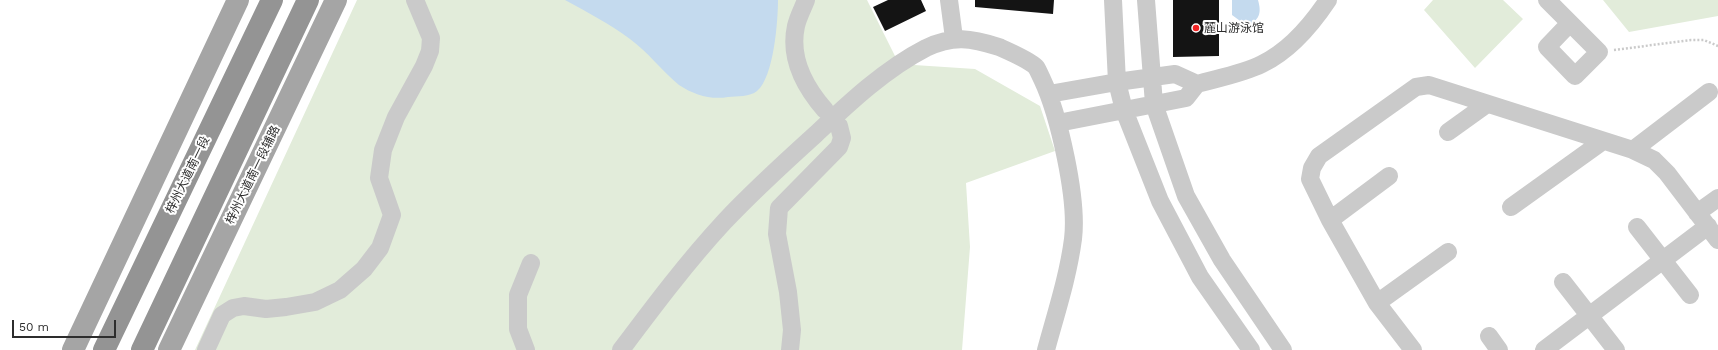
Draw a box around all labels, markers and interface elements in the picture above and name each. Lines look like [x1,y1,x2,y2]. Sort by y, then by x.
place label: 麓山游泳馆 [1204,21,1264,35]
marker: 麓山游泳馆 [1191,23,1201,33]
street label: 梓州大道南一段辅路 [223,123,283,227]
street label: 梓州大道南一段 [163,134,213,216]
scale bar [14,312,118,338]
text: 50 m [19,320,49,334]

